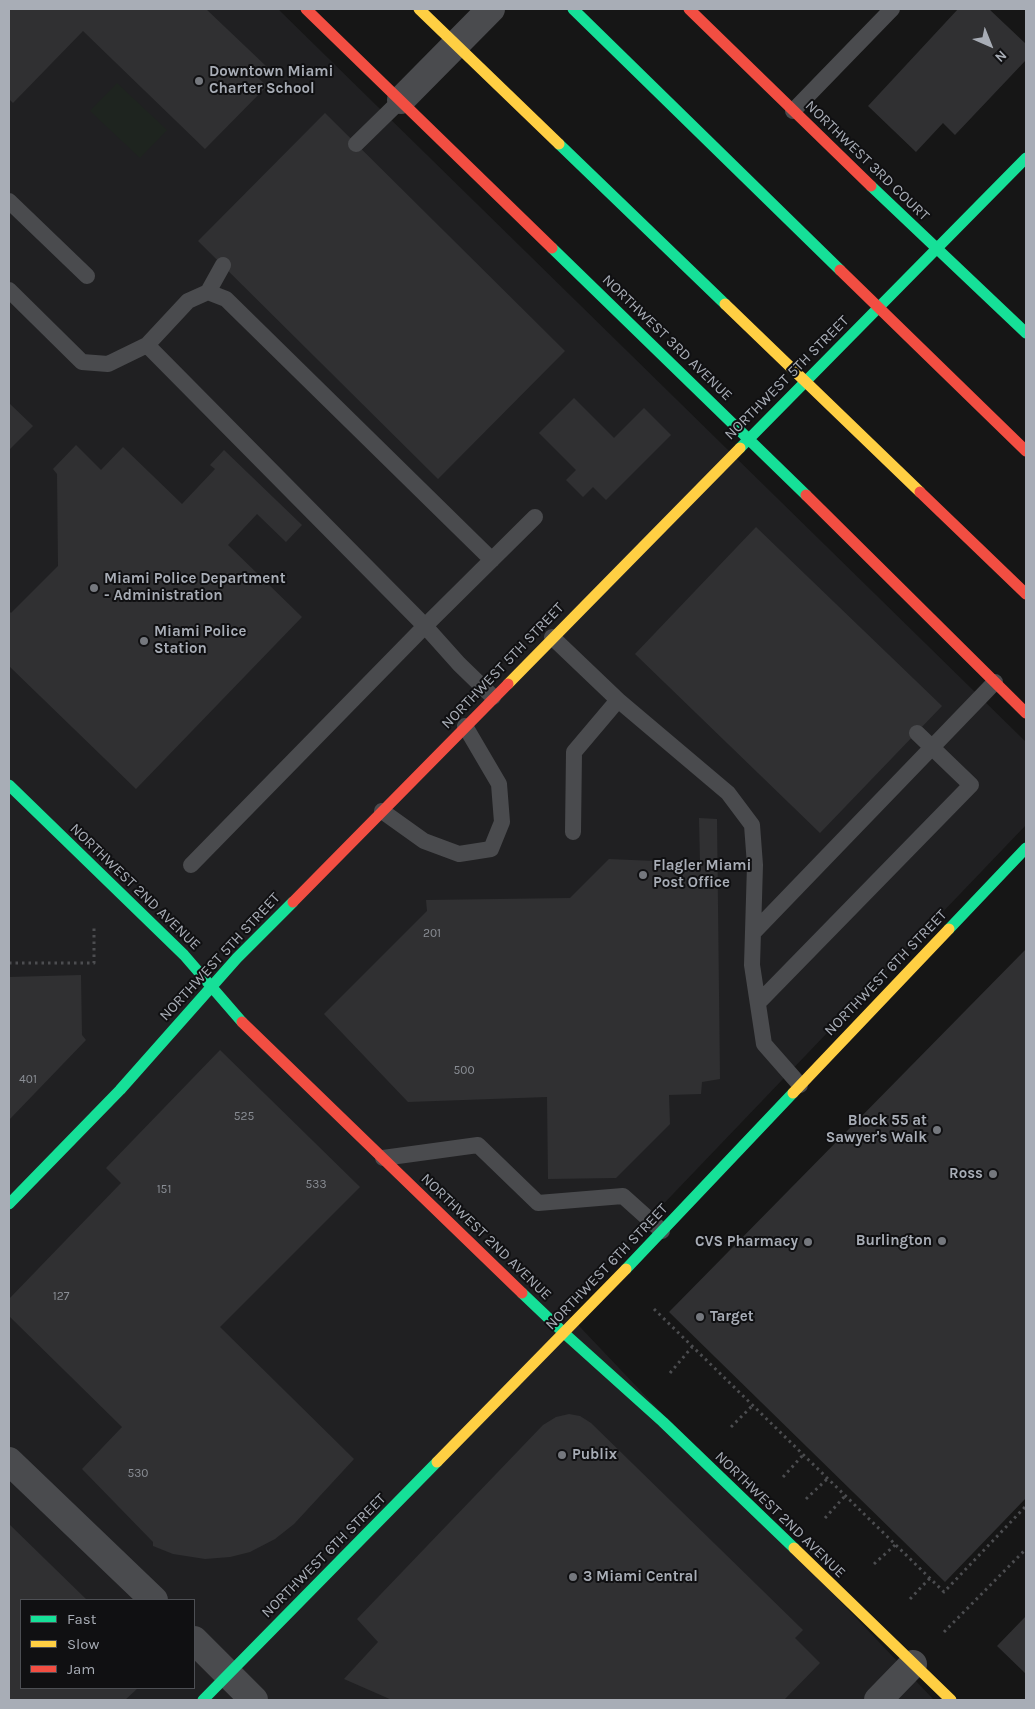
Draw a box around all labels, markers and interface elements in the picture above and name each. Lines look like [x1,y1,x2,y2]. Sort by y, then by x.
north arrow [965,20,1015,70]
text: N [991,47,1010,66]
place label: Downtown Miami Charter School [209,63,333,98]
marker: Downtown Miami Charter School [193,75,205,87]
street label: NORTHWEST 3RD COURT [801,97,933,225]
street label: NORTHWEST 3RD AVENUE [598,271,736,405]
street label: NORTHWEST 5TH STREET [721,312,853,444]
place label: Miami Police Department - Administration [104,570,286,605]
marker: Miami Police Department - Administration [88,582,100,594]
street label: NORTHWEST 5TH STREET [438,599,568,733]
place label: Miami Police Station [154,623,246,658]
marker: Miami Police Station [138,635,150,647]
street label: NORTHWEST 2ND AVENUE [66,820,204,954]
place label: Flagler Miami Post Office [653,857,751,892]
marker: Flagler Miami Post Office [637,869,649,881]
street label: NORTHWEST 5TH STREET [156,889,284,1025]
street label: NORTHWEST 6TH STREET [821,906,951,1040]
house number: 201 [423,927,441,941]
house number: 500 [453,1064,475,1078]
house number: 401 [19,1073,37,1087]
house number: 525 [234,1110,254,1124]
place label: Block 55 at Sawyer's Walk [826,1112,927,1147]
marker: Block 55 at Sawyer's Walk [931,1124,943,1136]
place label: Ross [949,1165,983,1183]
marker: Ross [987,1168,999,1180]
street label: NORTHWEST 2ND AVENUE [417,1170,555,1304]
house number: 533 [306,1178,326,1192]
house number: 151 [157,1183,171,1197]
street label: NORTHWEST 6TH STREET [542,1200,672,1334]
place label: Burlington [856,1232,932,1250]
place label: CVS Pharmacy [695,1233,798,1251]
marker: Burlington [936,1235,948,1247]
marker: CVS Pharmacy [802,1236,814,1248]
house number: 127 [53,1290,69,1304]
place label: Target [710,1308,754,1326]
marker: Target [694,1311,706,1323]
place label: Publix [572,1446,617,1464]
street label: NORTHWEST 2ND AVENUE [711,1448,849,1582]
marker: Publix [556,1449,568,1461]
house number: 530 [128,1467,148,1481]
street label: NORTHWEST 6TH STREET [258,1490,390,1622]
place label: 3 Miami Central [583,1568,698,1586]
marker: 3 Miami Central [567,1571,579,1583]
legend [20,1599,195,1689]
text: Fast [67,1610,96,1628]
text: Slow [67,1635,99,1653]
text: Jam [67,1660,95,1678]

